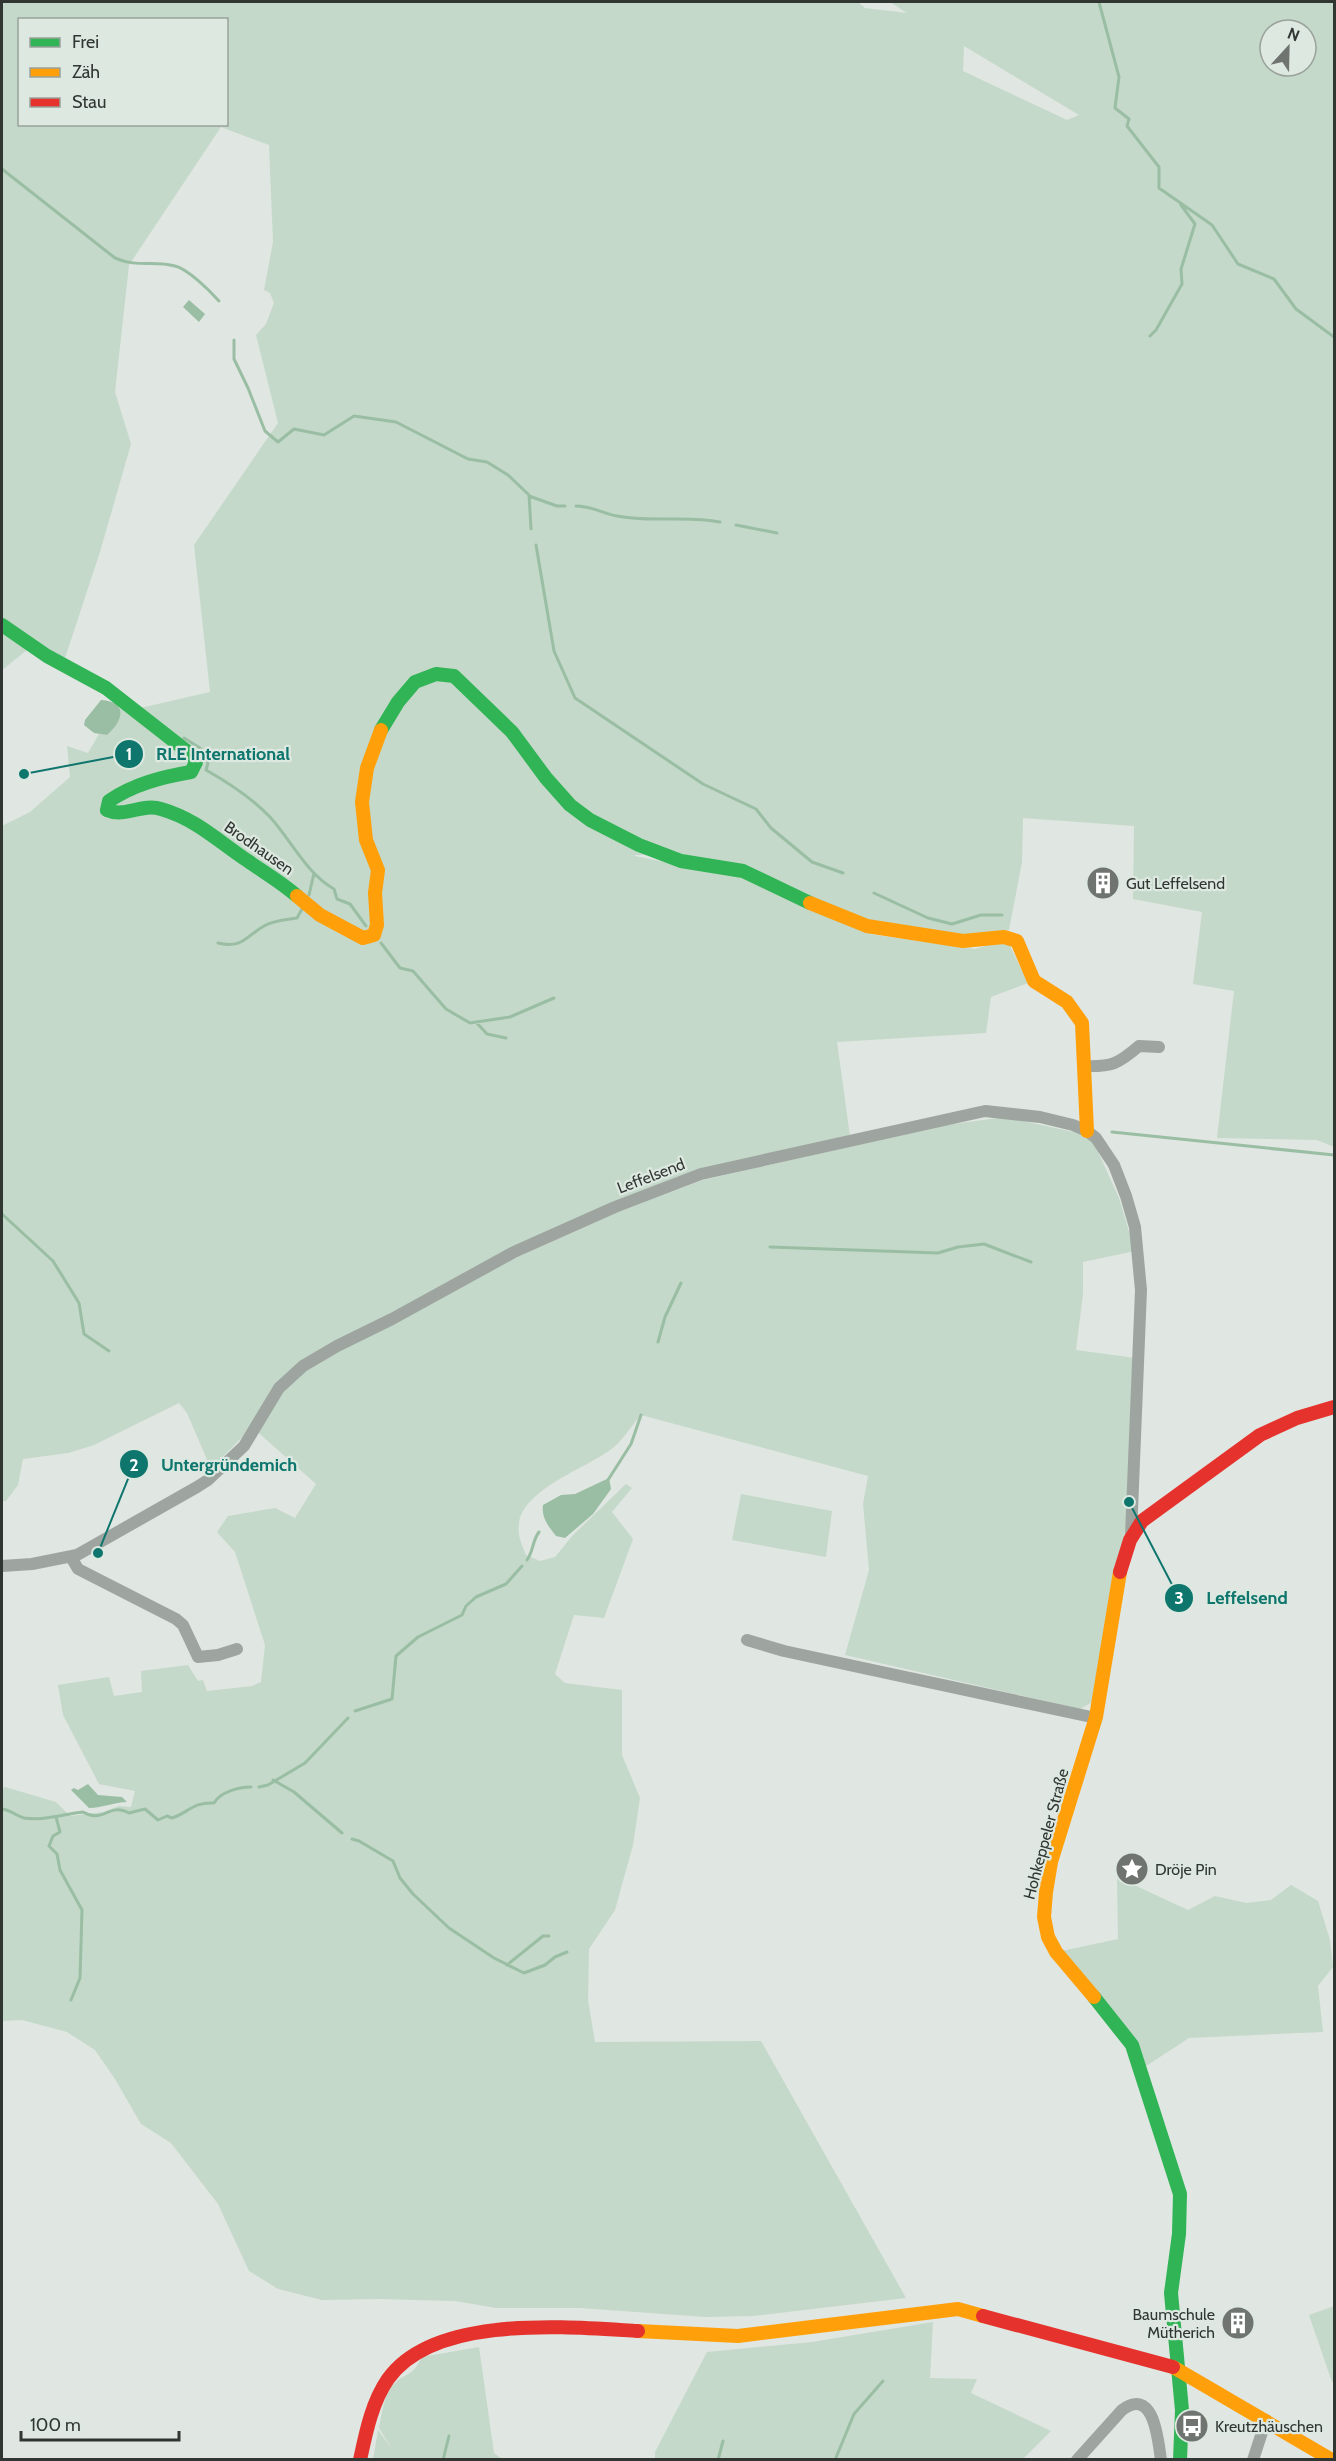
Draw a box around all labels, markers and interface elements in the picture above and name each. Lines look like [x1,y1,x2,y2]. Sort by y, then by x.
legend [18,18,228,126]
north arrow [1258,18,1318,78]
text: N [1285,24,1302,45]
text: Frei [72,31,99,53]
text: Zäh [72,61,100,83]
text: Stau [72,91,106,113]
callout: RLE International [114,736,301,772]
text: 1 [126,743,132,765]
text: RLE International [156,743,290,765]
street label: Brodhausen [221,817,297,879]
building icon: Gut Leffelsend [1085,865,1121,901]
place label: Gut Leffelsend [1126,874,1225,893]
street label: Leffelsend [614,1154,688,1198]
callout: Untergründemich [119,1446,309,1482]
text: 2 [129,1454,139,1476]
text: Untergründemich [161,1454,297,1476]
callout: Leffelsend [1164,1580,1299,1616]
text: 3 [1174,1587,1184,1609]
text: Leffelsend [1206,1587,1288,1609]
street label: Hohkeppeler Straße [1019,1767,1073,1901]
place icon: Dröje Pin [1114,1851,1150,1887]
place label: Dröje Pin [1155,1860,1217,1879]
place label: Baumschule Mütherich [1133,2305,1215,2342]
building icon: Baumschule Mütherich [1220,2305,1256,2341]
scale bar [21,2404,178,2442]
bus stop icon: Kreutzhäuschen [1174,2408,1210,2444]
text: 100 m [30,2414,81,2436]
place label: Kreutzhäuschen [1215,2417,1323,2436]

